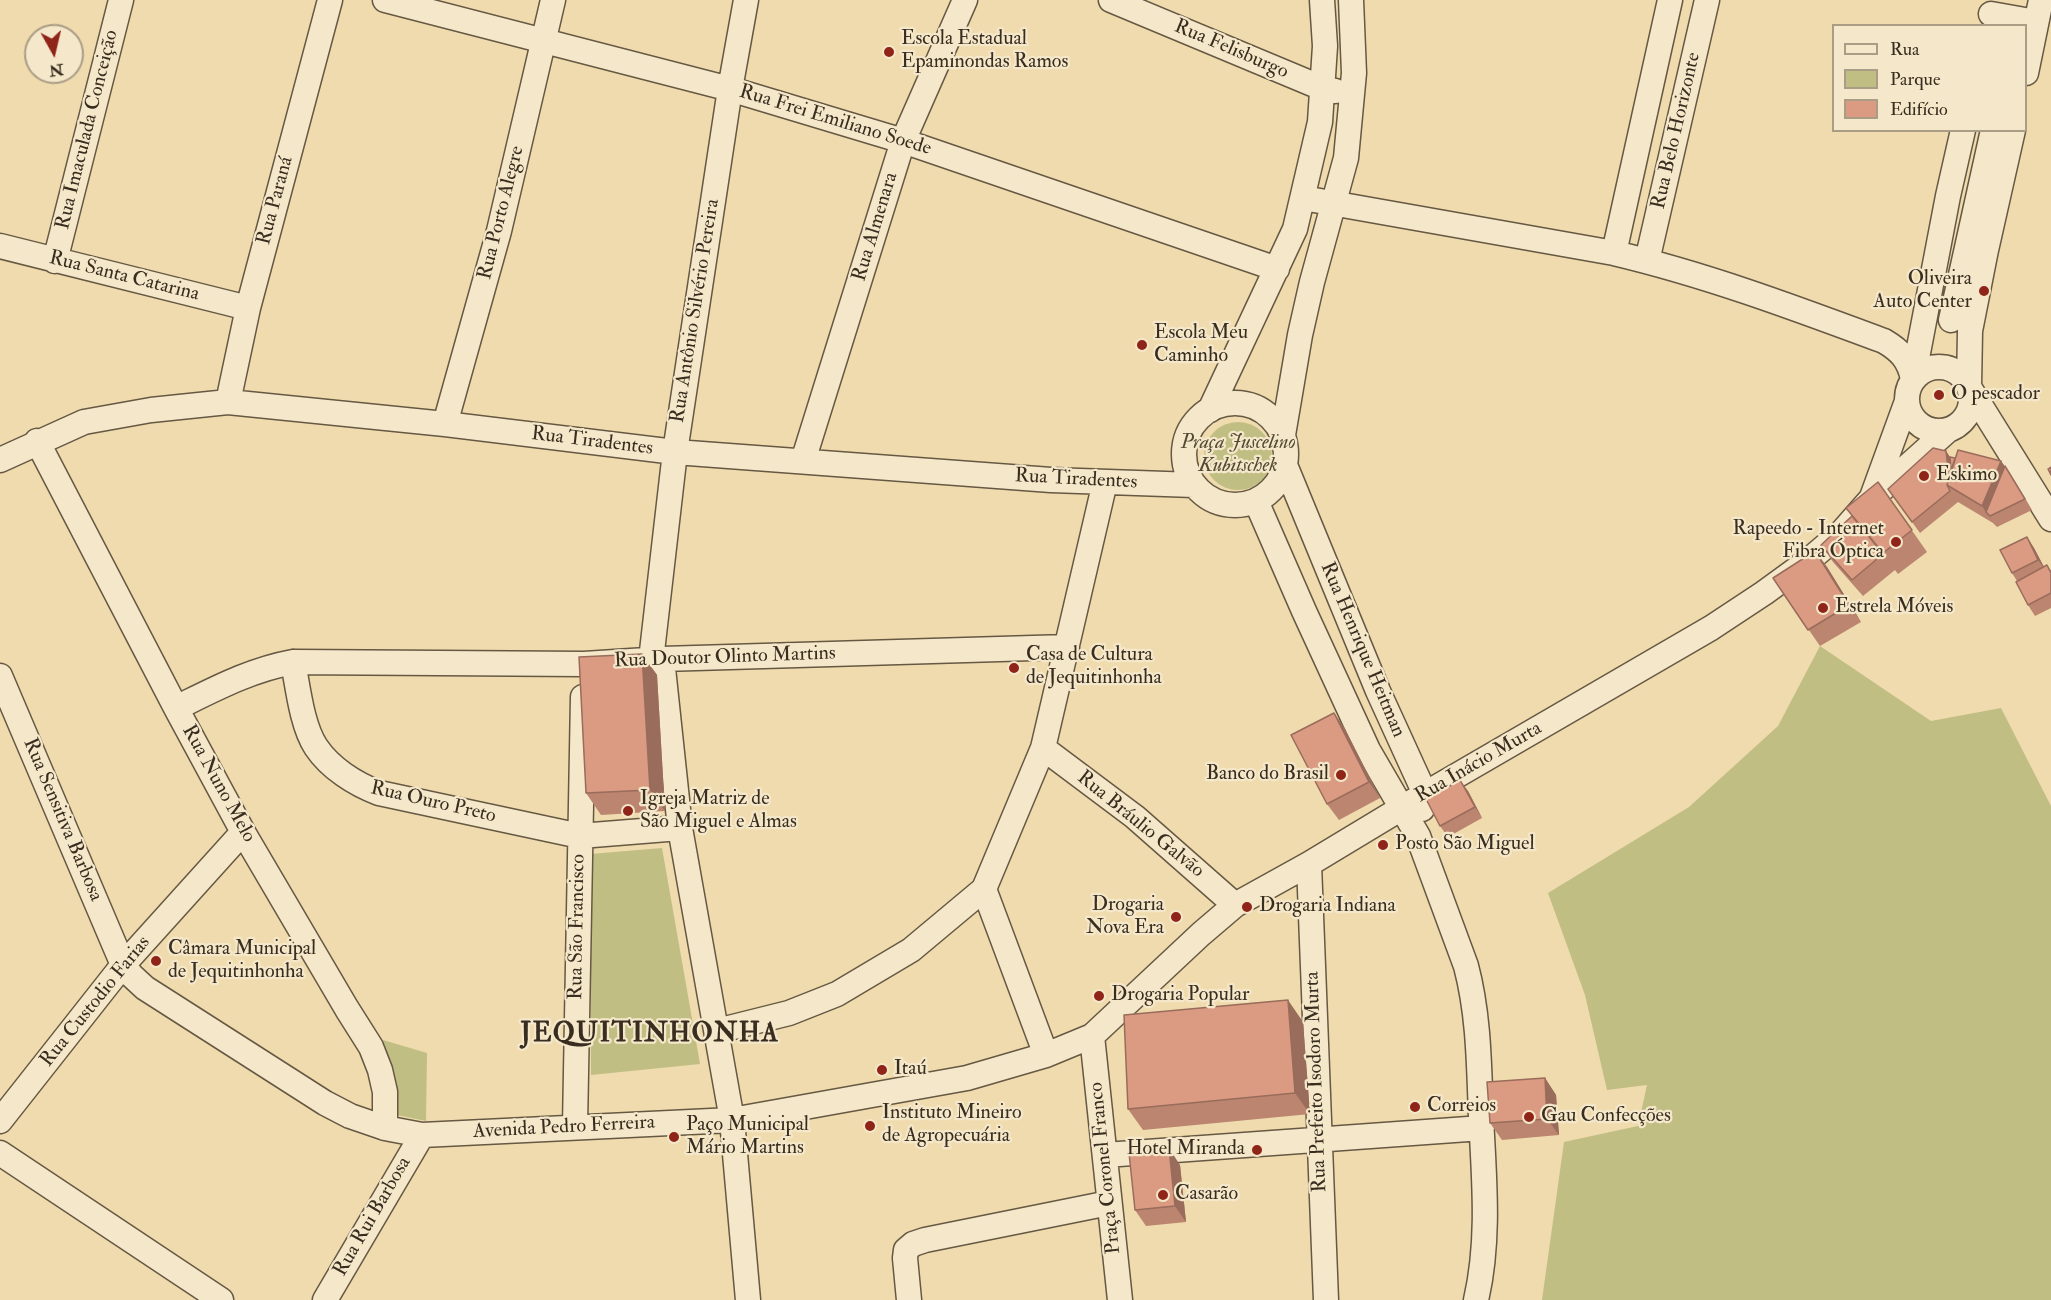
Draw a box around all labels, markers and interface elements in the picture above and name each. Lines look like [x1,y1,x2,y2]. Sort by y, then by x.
street label: Rua Felisburgo [1170,15,1292,85]
north arrow [24,24,84,84]
legend [1832,24,2027,132]
street label: Rua Imaculada Conceição [52,28,124,232]
place label: Escola Estadual Epaminondas Ramos [901,28,1068,75]
text: Rua [1890,38,1919,61]
marker: Escola Estadual Epaminondas Ramos [882,45,896,59]
street label: Rua Belo Horizonte [1647,50,1707,212]
text: N [48,59,65,81]
text: Parque [1890,68,1940,91]
street label: Rua Frei Emiliano Soede [736,80,934,162]
text: Edifício [1890,98,1948,121]
street label: Rua Porto Alegre [474,144,530,282]
street label: Rua Paraná [253,154,299,248]
street label: Rua Almenara [848,170,904,284]
street label: Rua Antônio Silvério Pereira [666,197,726,425]
street label: Rua Santa Catarina [46,247,202,307]
place label: Oliveira Auto Center [1873,268,1972,315]
marker: Oliveira Auto Center [1977,284,1991,298]
place label: Escola Meu Caminho [1154,322,1248,369]
marker: Escola Meu Caminho [1135,338,1149,352]
place label: O pescador [1951,383,2040,407]
marker: O pescador [1932,388,1946,402]
street label: Rua Tiradentes [530,423,654,461]
park label: Praça Juscelino Kubitschek [1180,432,1296,479]
place label: Eskimo [1936,464,1997,488]
street label: Rua Tiradentes [1014,465,1138,495]
marker: Eskimo [1917,469,1931,483]
place label: Rapeedo - Internet Fibra Óptica [1733,518,1884,565]
marker: Rapeedo - Internet Fibra Óptica [1889,535,1903,549]
street label: Rua Henrique Heitman [1314,559,1410,741]
place label: Estrela Móveis [1835,596,1953,620]
marker: Estrela Móveis [1816,601,1830,615]
street label: Rua Doutor Olinto Martins [614,642,836,674]
place label: Casa de Cultura de Jequitinhonha [1026,644,1162,691]
marker: Casa de Cultura de Jequitinhonha [1007,661,1021,675]
street label: Rua Inácio Murta [1411,717,1547,809]
street label: Rua Nuno Melo [176,721,260,847]
street label: Rua Sensitiva Barbosa [17,735,107,905]
place label: Banco do Brasil [1206,763,1329,787]
street label: Rua Bráulio Galvão [1072,766,1208,884]
marker: Banco do Brasil [1334,768,1348,782]
street label: Rua Ouro Preto [368,777,498,829]
place label: Igreja Matriz de São Miguel e Almas [640,788,797,835]
marker: Igreja Matriz de São Miguel e Almas [621,804,635,818]
place label: Posto São Miguel [1395,833,1535,857]
marker: Posto São Miguel [1376,838,1390,852]
street label: Rua São Francisco [565,854,591,1000]
place label: Drogaria Nova Era [1086,894,1164,941]
place label: Drogaria Indiana [1259,895,1396,919]
marker: Drogaria Indiana [1240,900,1254,914]
marker: Drogaria Nova Era [1169,910,1183,924]
street label: Rua Custodio Farias [36,932,156,1072]
place label: Câmara Municipal de Jequitinhonha [168,938,316,985]
marker: Câmara Municipal de Jequitinhonha [149,954,163,968]
street label: Rua Prefeito Isodoro Murta [1301,971,1333,1193]
place label: Drogaria Popular [1111,984,1250,1008]
marker: Drogaria Popular [1092,989,1106,1003]
district label: JEQUITINHONHA [521,1019,779,1051]
place label: Itaú [894,1058,927,1082]
marker: Itaú [875,1063,889,1077]
street label: Praça Coronel Franco [1085,1081,1127,1255]
place label: Correios [1427,1095,1496,1119]
marker: Correios [1408,1100,1422,1114]
place label: Instituto Mineiro de Agropecuária [882,1102,1022,1149]
place label: Gau Confecções [1541,1105,1671,1129]
marker: Gau Confecções [1522,1110,1536,1124]
street label: Avenida Pedro Ferreira [472,1111,656,1145]
place label: Paço Municipal Mário Martins [686,1114,809,1161]
marker: Instituto Mineiro de Agropecuária [863,1119,877,1133]
marker: Paço Municipal Mário Martins [667,1130,681,1144]
place label: Hotel Miranda [1126,1138,1245,1162]
marker: Hotel Miranda [1250,1143,1264,1157]
street label: Rua Rui Barbosa [329,1153,417,1281]
place label: Casarão [1175,1183,1238,1207]
marker: Casarão [1156,1188,1170,1202]

